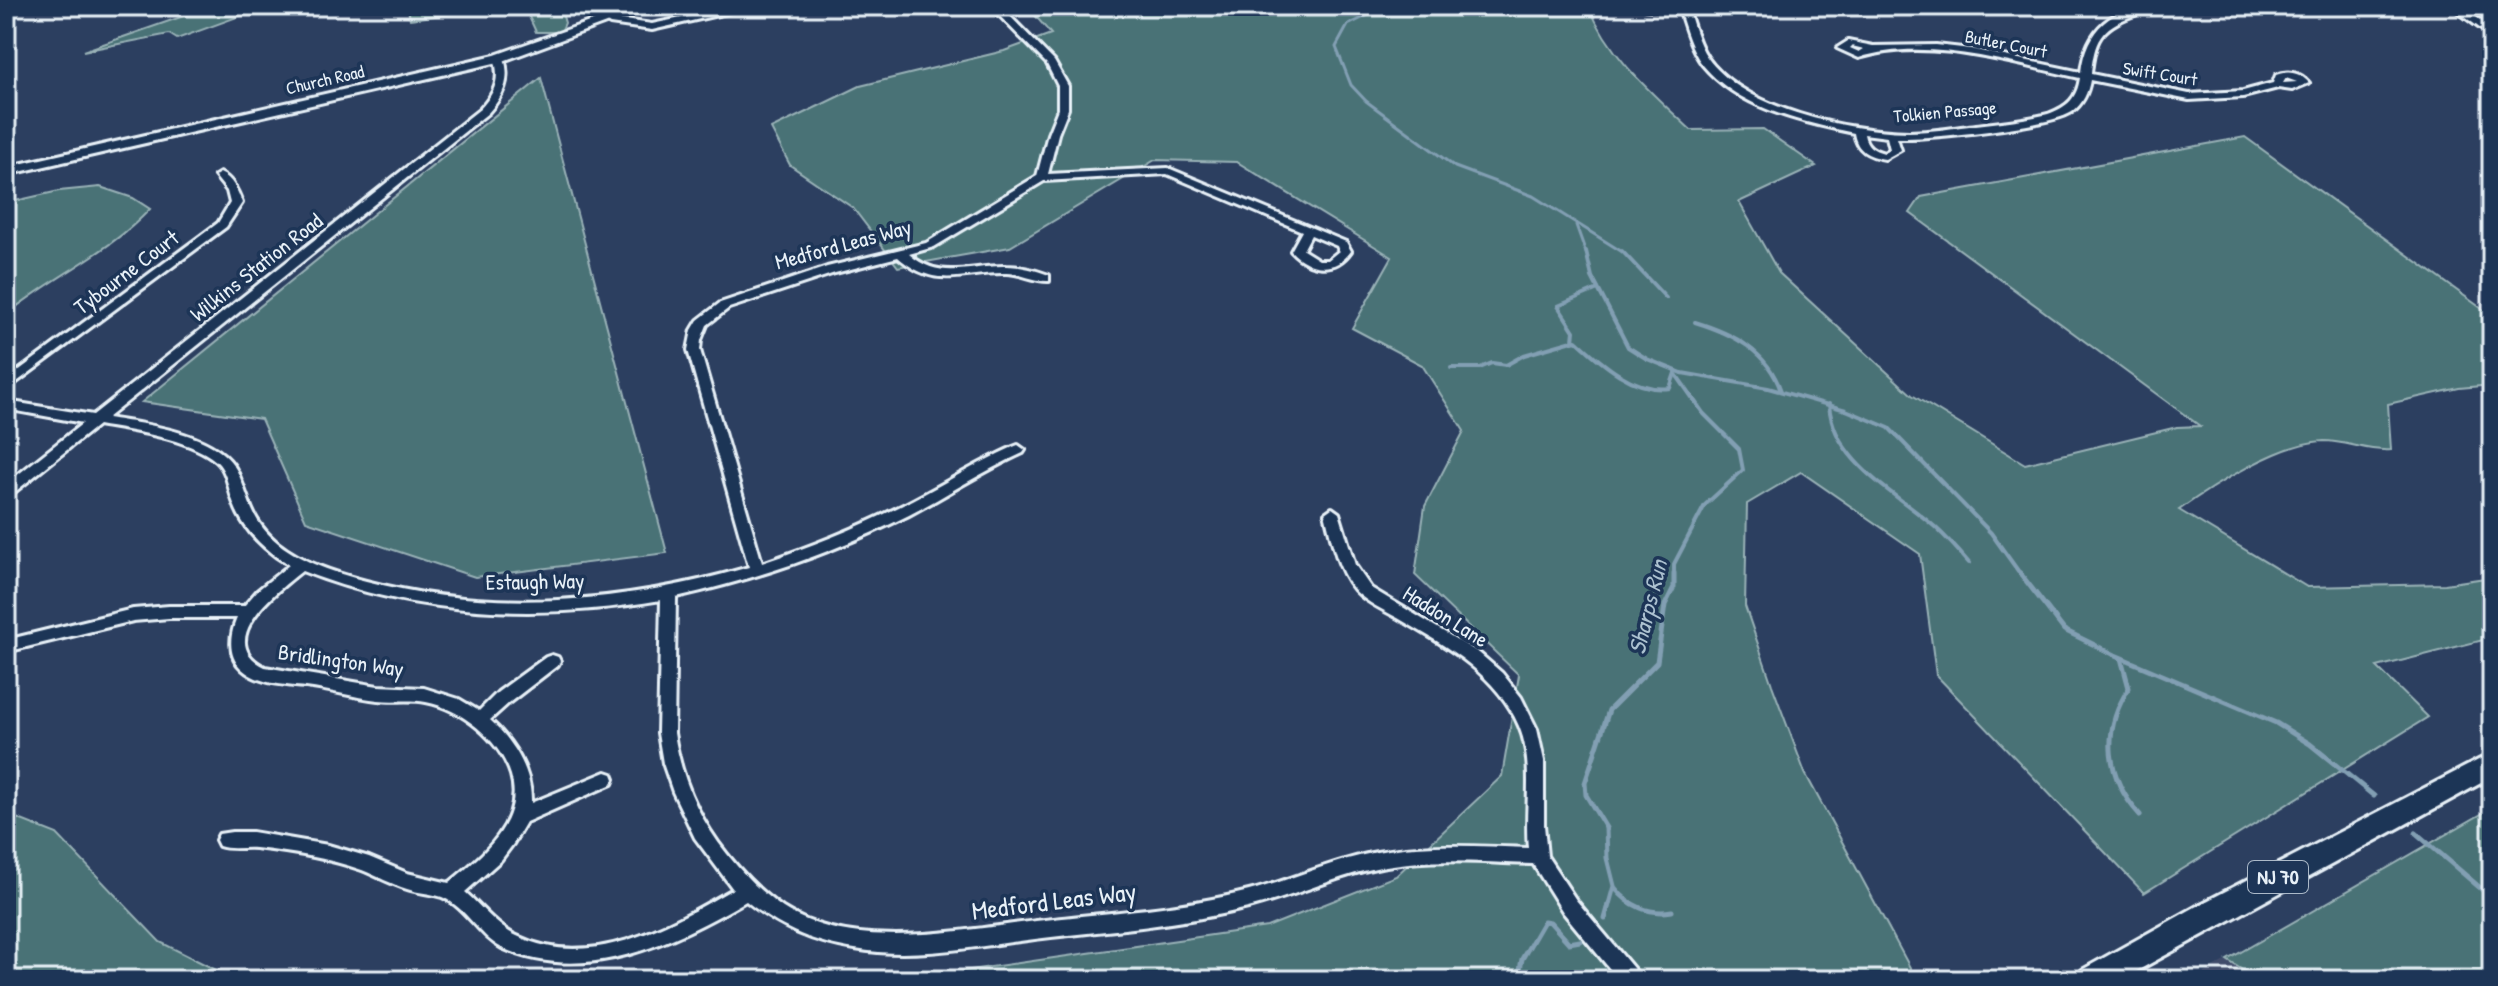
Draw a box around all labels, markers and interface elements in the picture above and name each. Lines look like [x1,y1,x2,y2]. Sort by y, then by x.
street label: Butler Court [1963,23,2050,64]
street label: Swift Court [2121,55,2200,92]
street label: Church Road [283,58,367,101]
street label: Tolkien Passage [1892,95,1997,128]
street label: Wilkins Station Road [183,205,329,328]
street label: Medford Leas Way [772,211,914,277]
street label: Tybourne Court [67,222,185,321]
water label: Sharps Run [1620,554,1676,658]
street label: Estaugh Way [485,565,585,597]
street label: Haddon Lane [1398,578,1495,654]
street label: Bridlington Way [276,636,406,684]
road number: NJ 70 [2248,861,2308,893]
street label: Medford Leas Way [970,873,1138,928]

